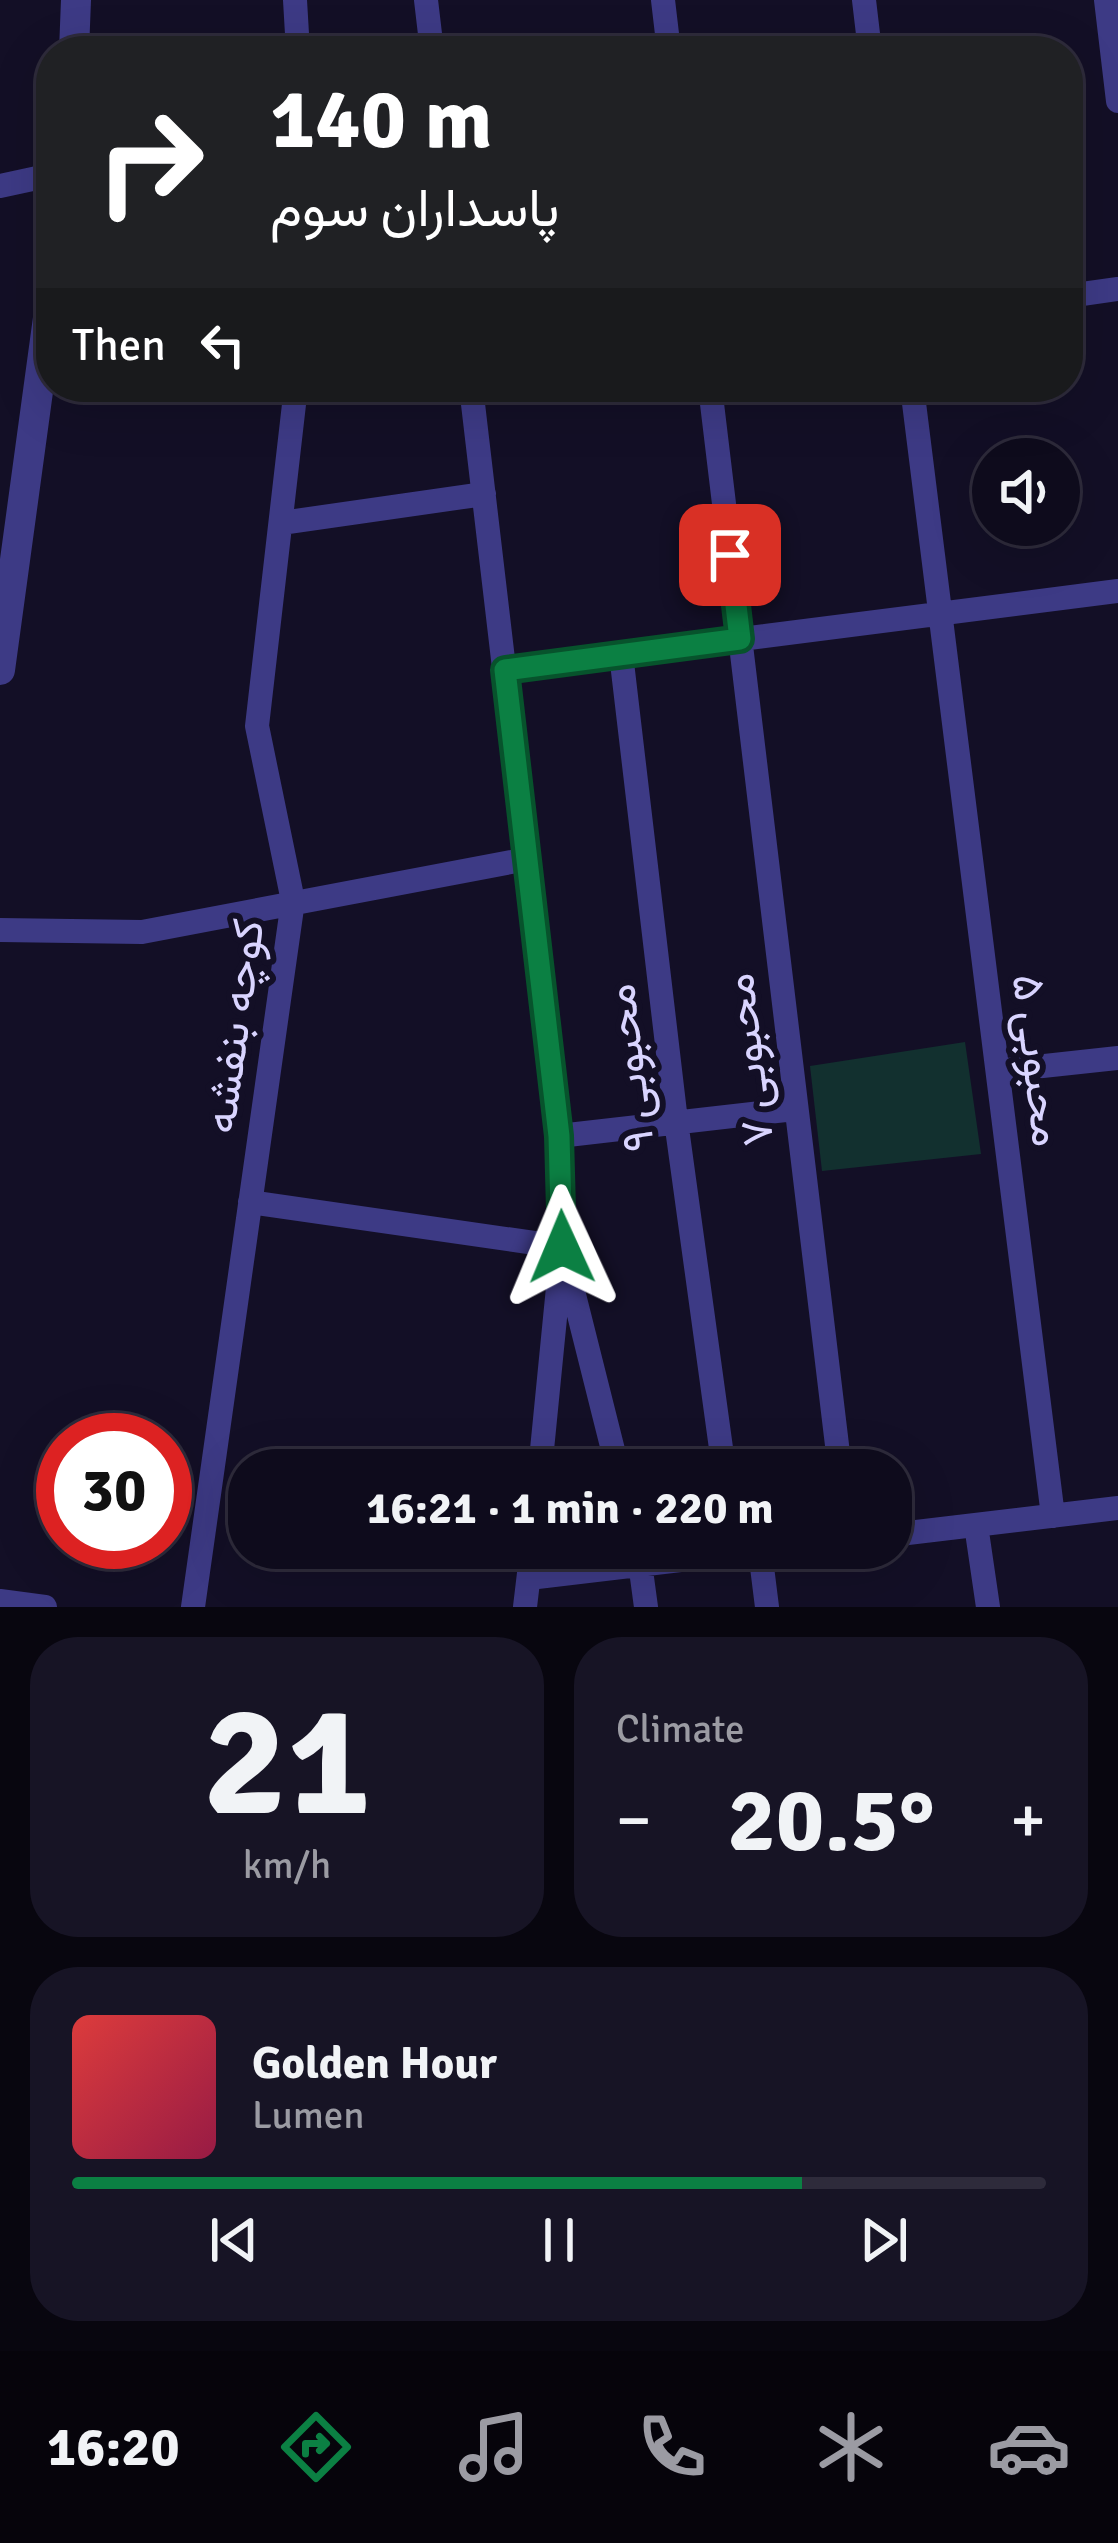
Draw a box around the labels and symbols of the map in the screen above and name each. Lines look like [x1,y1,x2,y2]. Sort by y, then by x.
pin [679,504,781,606]
street label: کوچه بنفشه [192,916,279,1137]
street label: محبوبی ۷ [711,970,786,1149]
street label: محبوبی ۵ [1000,971,1075,1150]
street label: محبوبی ۹ [592,981,667,1155]
position arrow [499,1184,625,1310]
speed limit sign: 30 [36,1413,192,1569]

